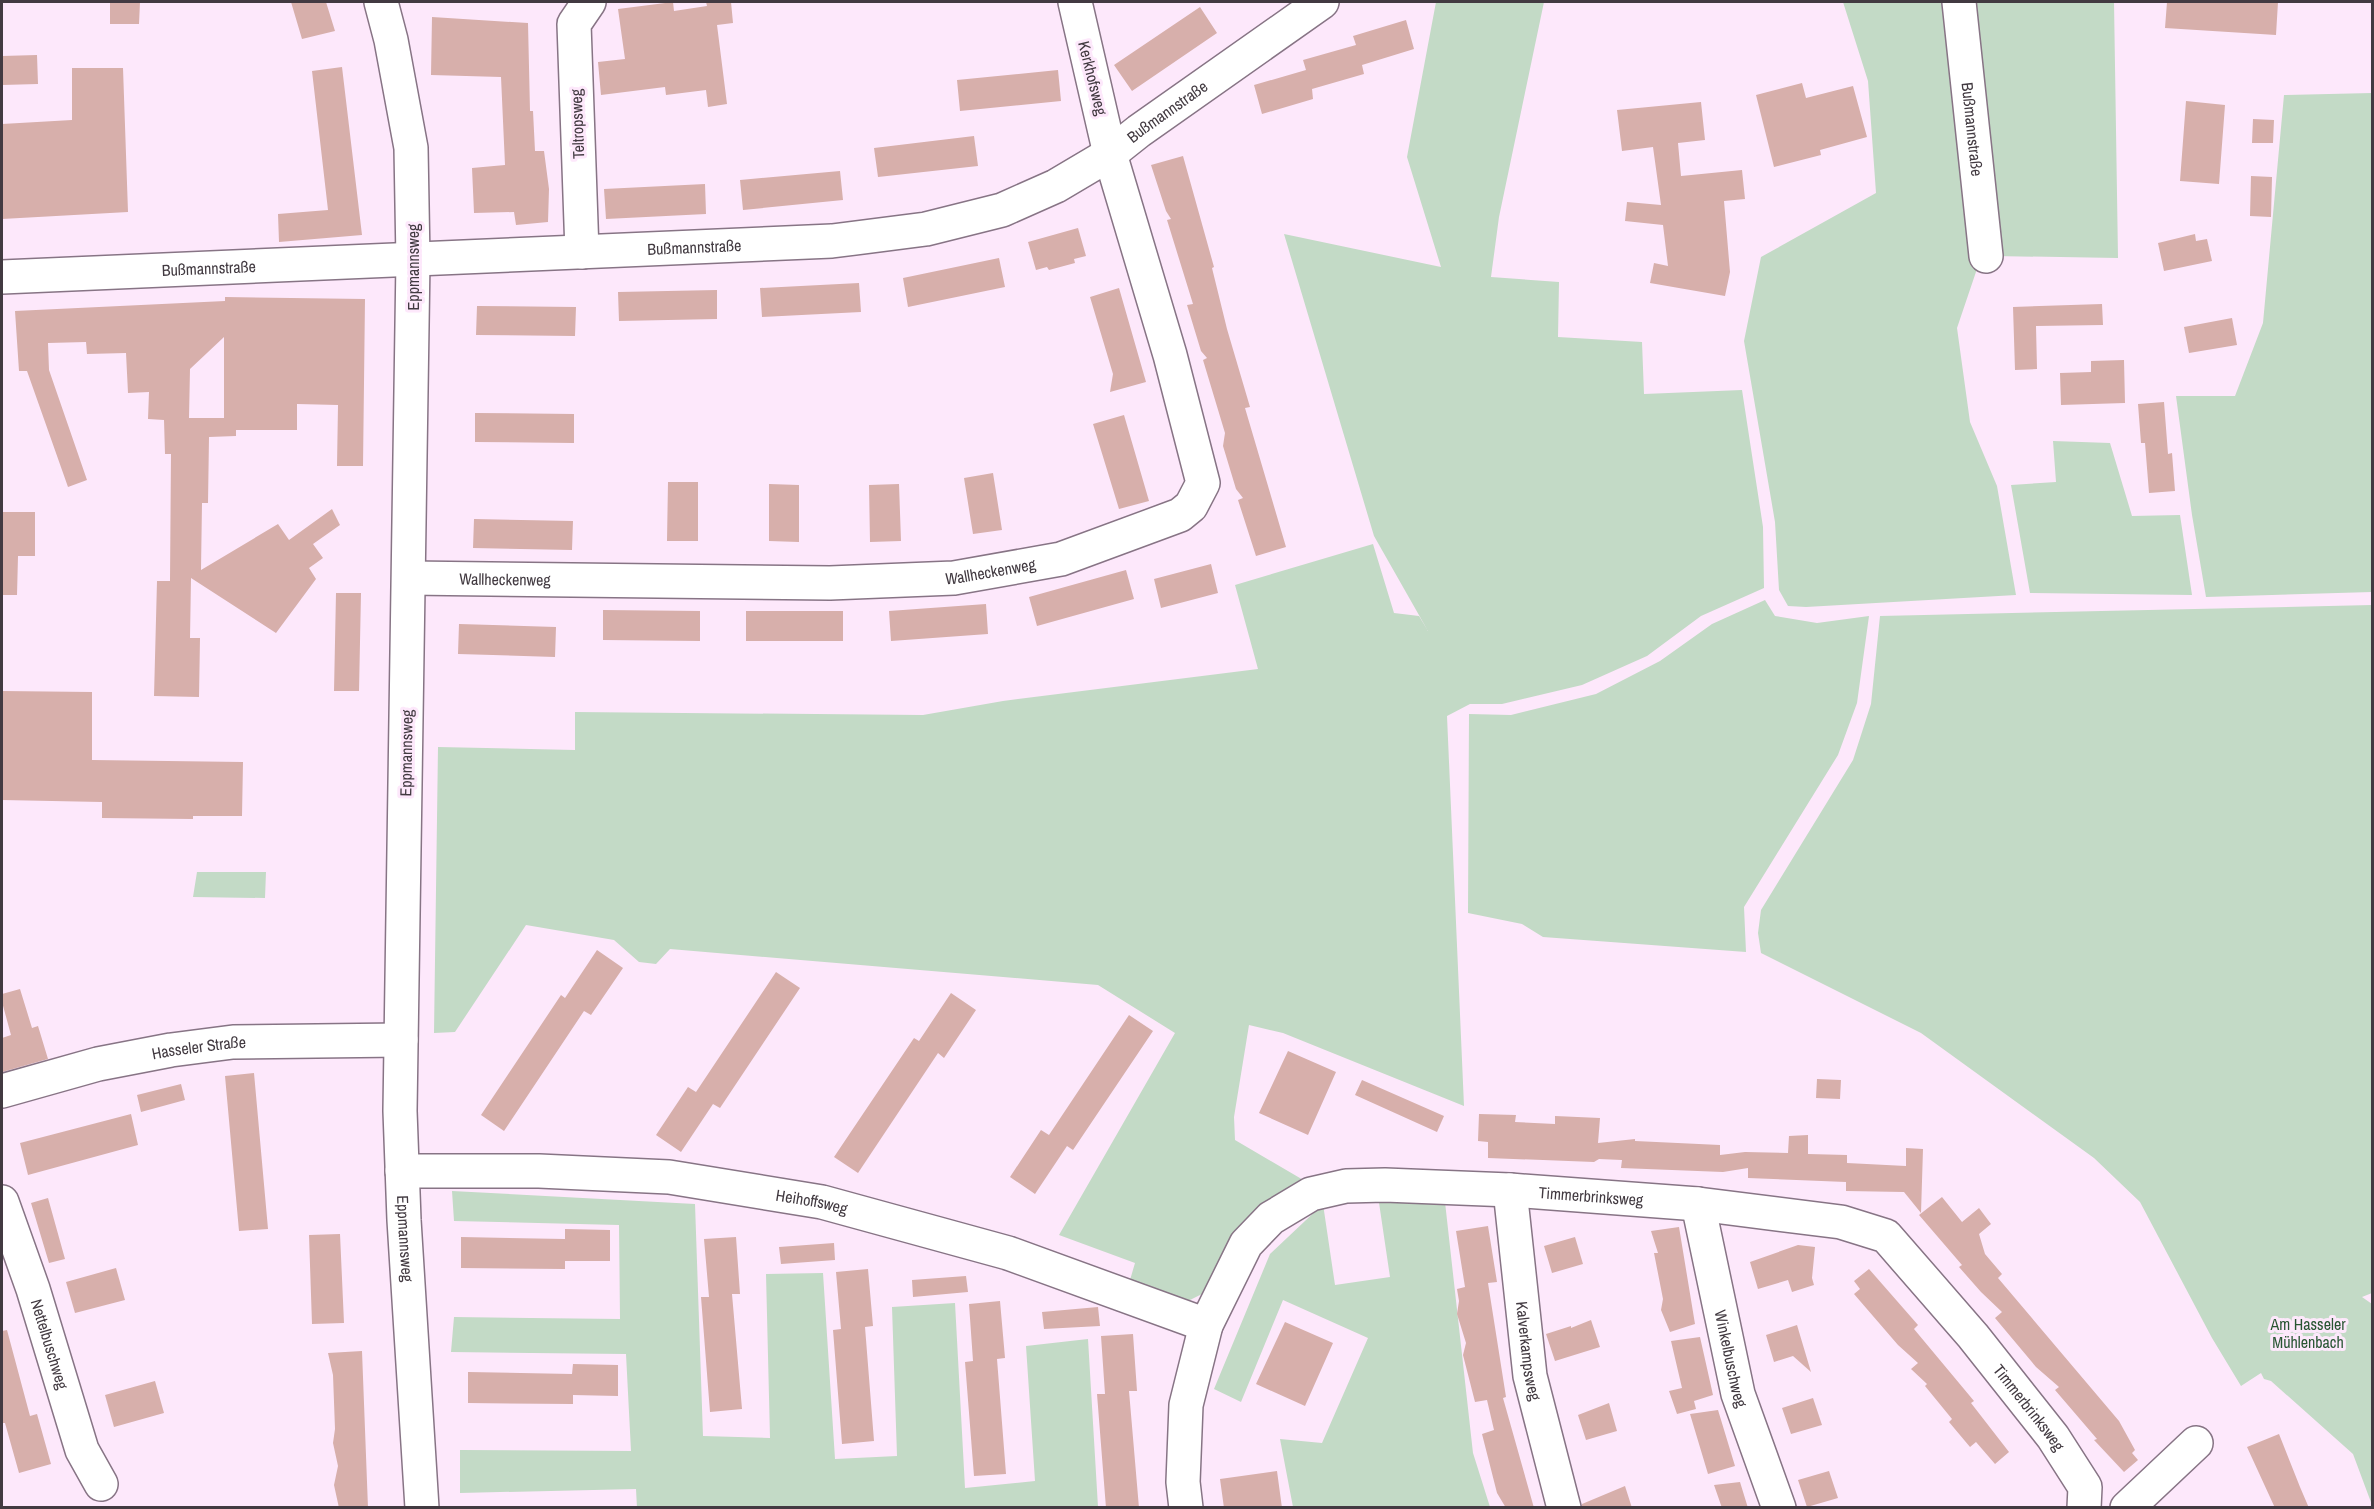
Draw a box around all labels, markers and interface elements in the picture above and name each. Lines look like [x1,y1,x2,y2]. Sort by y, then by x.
street label: Kerkhofsweg [1073,39,1113,118]
street label: Bußmannstraße [1122,75,1212,148]
street label: Bußmannstraße [1957,81,1988,177]
street label: Teltropsweg [565,88,589,159]
street label: Eppmannsweg [402,223,424,310]
street label: Bußmannstraße [647,234,742,260]
street label: Bußmannstraße [161,255,256,281]
street label: Wallheckenweg [945,553,1038,589]
street label: Wallheckenweg [459,568,552,591]
street label: Eppmannsweg [394,709,418,797]
street label: Hasseler Straße [150,1031,246,1064]
street label: Timmerbrinksweg [1538,1181,1645,1211]
street label: Heihoffsweg [774,1184,851,1220]
street label: Eppmannsweg [392,1195,419,1283]
street label: Nettelbuschweg [26,1296,74,1393]
street label: Kalverkampsweg [1511,1300,1547,1404]
street label: Winkelbuschweg [1710,1308,1753,1411]
park label: Am Hasseler Mühlenbach [2269,1313,2346,1353]
street label: Timmerbrinksweg [1988,1359,2070,1456]

